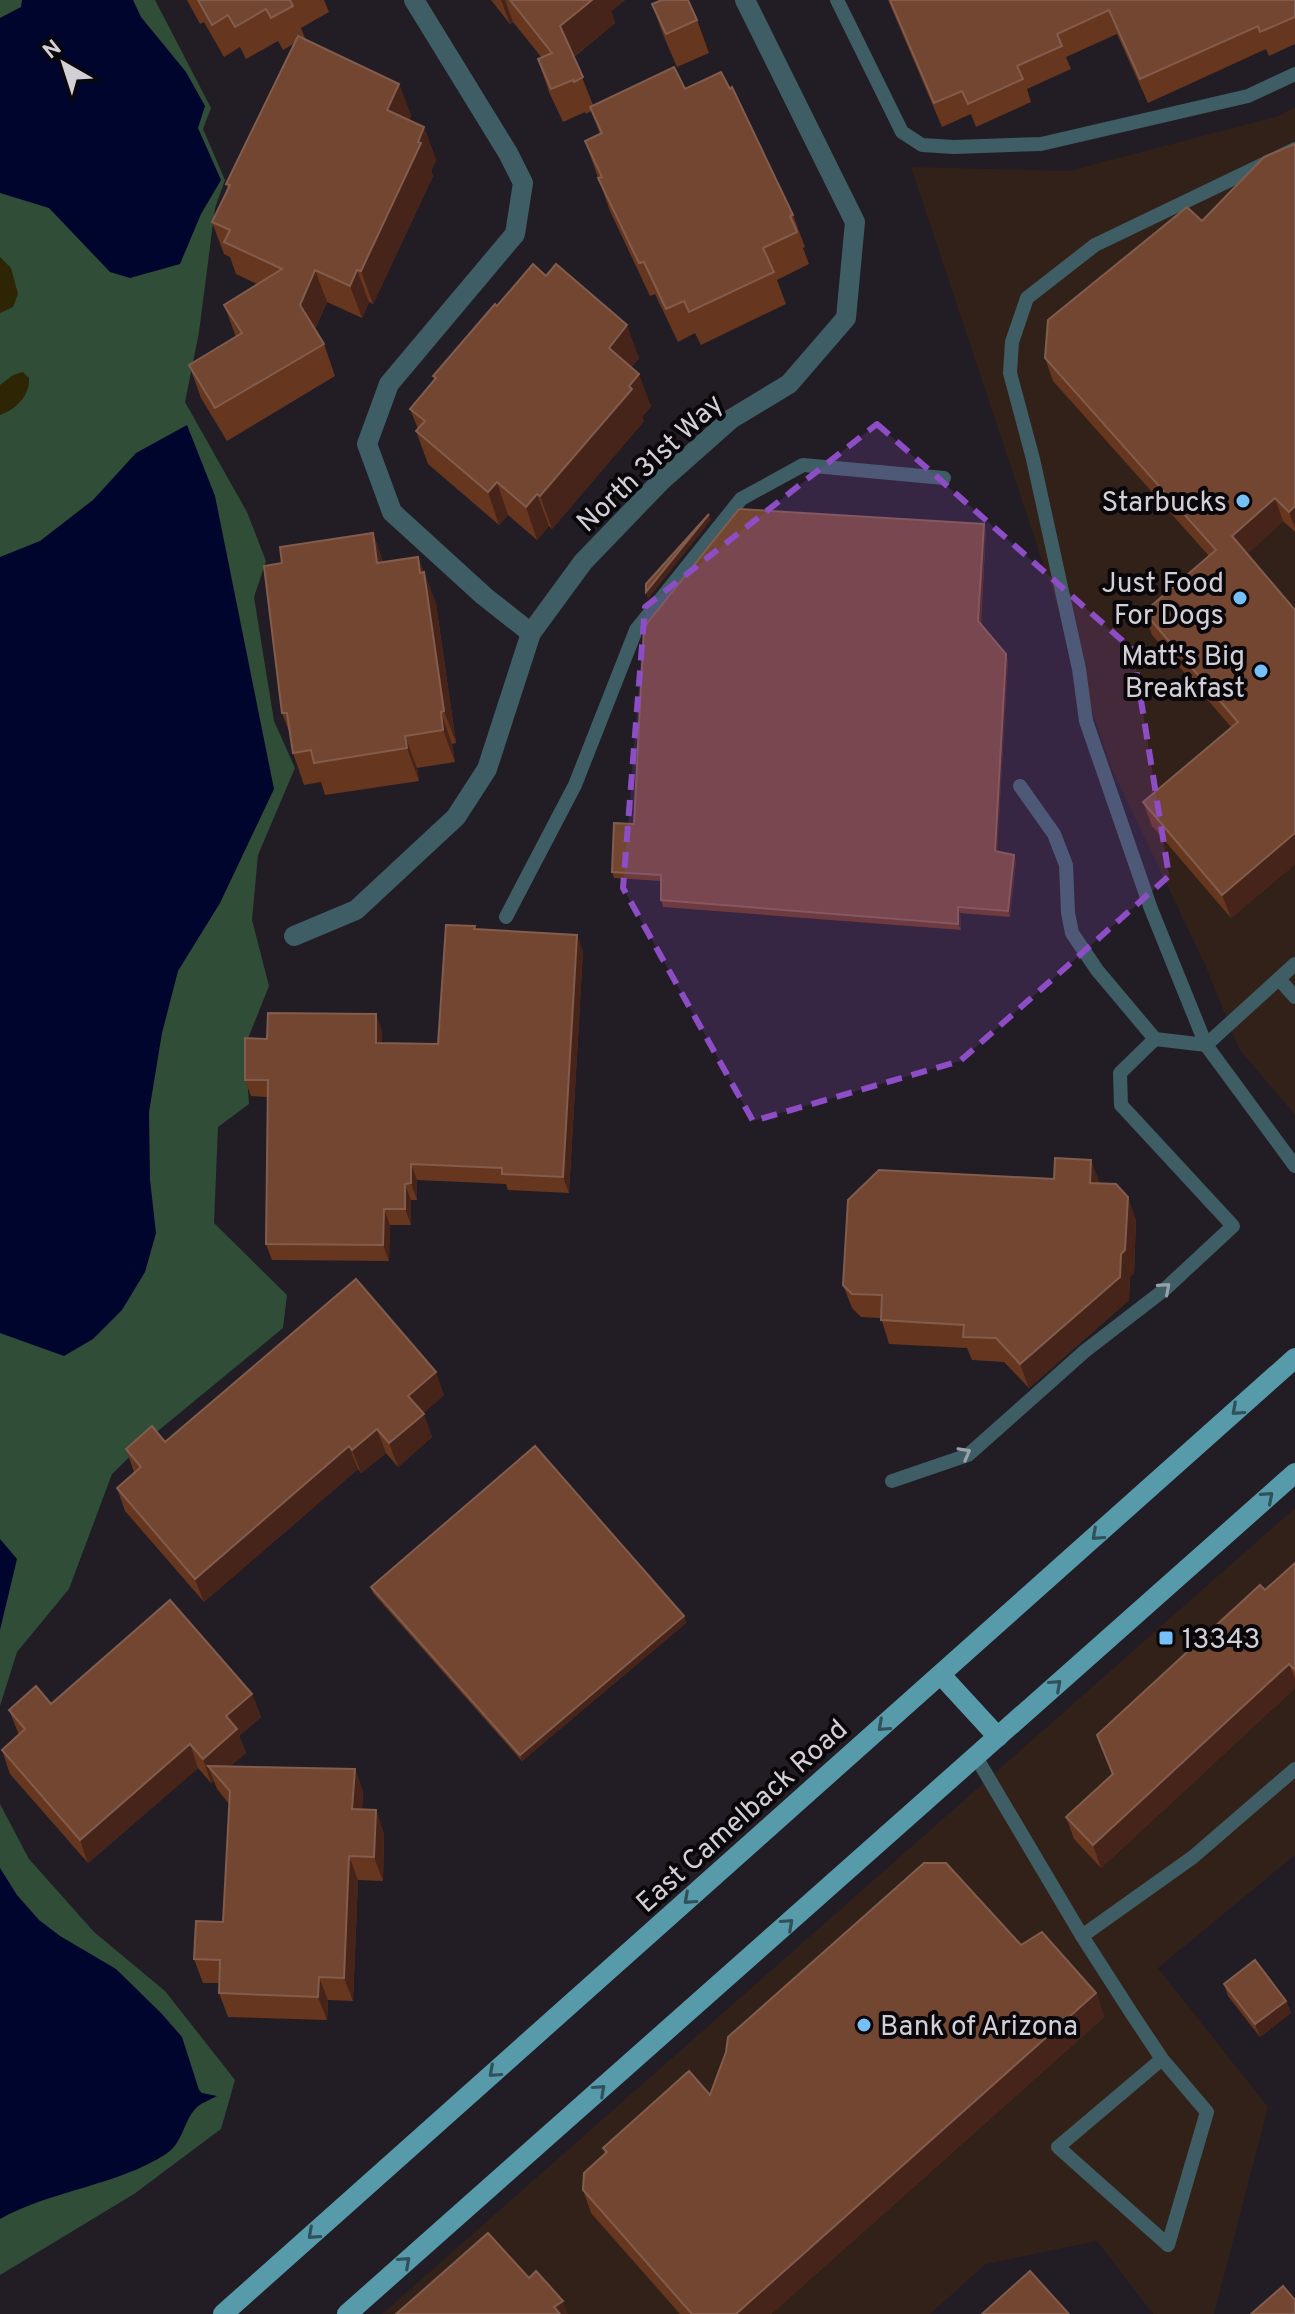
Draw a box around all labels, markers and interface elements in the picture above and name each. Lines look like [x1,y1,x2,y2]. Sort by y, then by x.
north arrow [24,24,104,104]
text: N [38,35,68,66]
street label: North 31st Way [570,387,732,541]
place label: Starbucks [1102,486,1227,522]
marker: Starbucks [1234,492,1252,510]
place label: Just Food For Dogs [1102,567,1224,635]
marker: Just Food For Dogs [1231,589,1249,607]
place label: Matt's Big Breakfast [1121,640,1245,708]
marker: Matt's Big Breakfast [1252,662,1270,680]
one-way arrow [1156,1283,1170,1298]
one-way arrow [1231,1400,1246,1415]
one-way arrow [956,1447,971,1463]
one-way arrow [1259,1492,1273,1507]
one-way arrow [1092,1525,1107,1540]
place label: 13343 [1182,1623,1260,1659]
marker: 13343 [1157,1629,1175,1647]
one-way arrow [1047,1680,1062,1695]
street label: East Camelback Road [630,1713,856,1922]
one-way arrow [877,1717,892,1731]
one-way arrow [683,1890,698,1904]
one-way arrow [778,1919,793,1933]
place label: Bank of Arizona [880,2010,1078,2046]
marker: Bank of Arizona [855,2016,873,2034]
one-way arrow [489,2062,504,2077]
one-way arrow [590,2085,605,2100]
one-way arrow [308,2224,323,2238]
one-way arrow [396,2258,411,2272]

